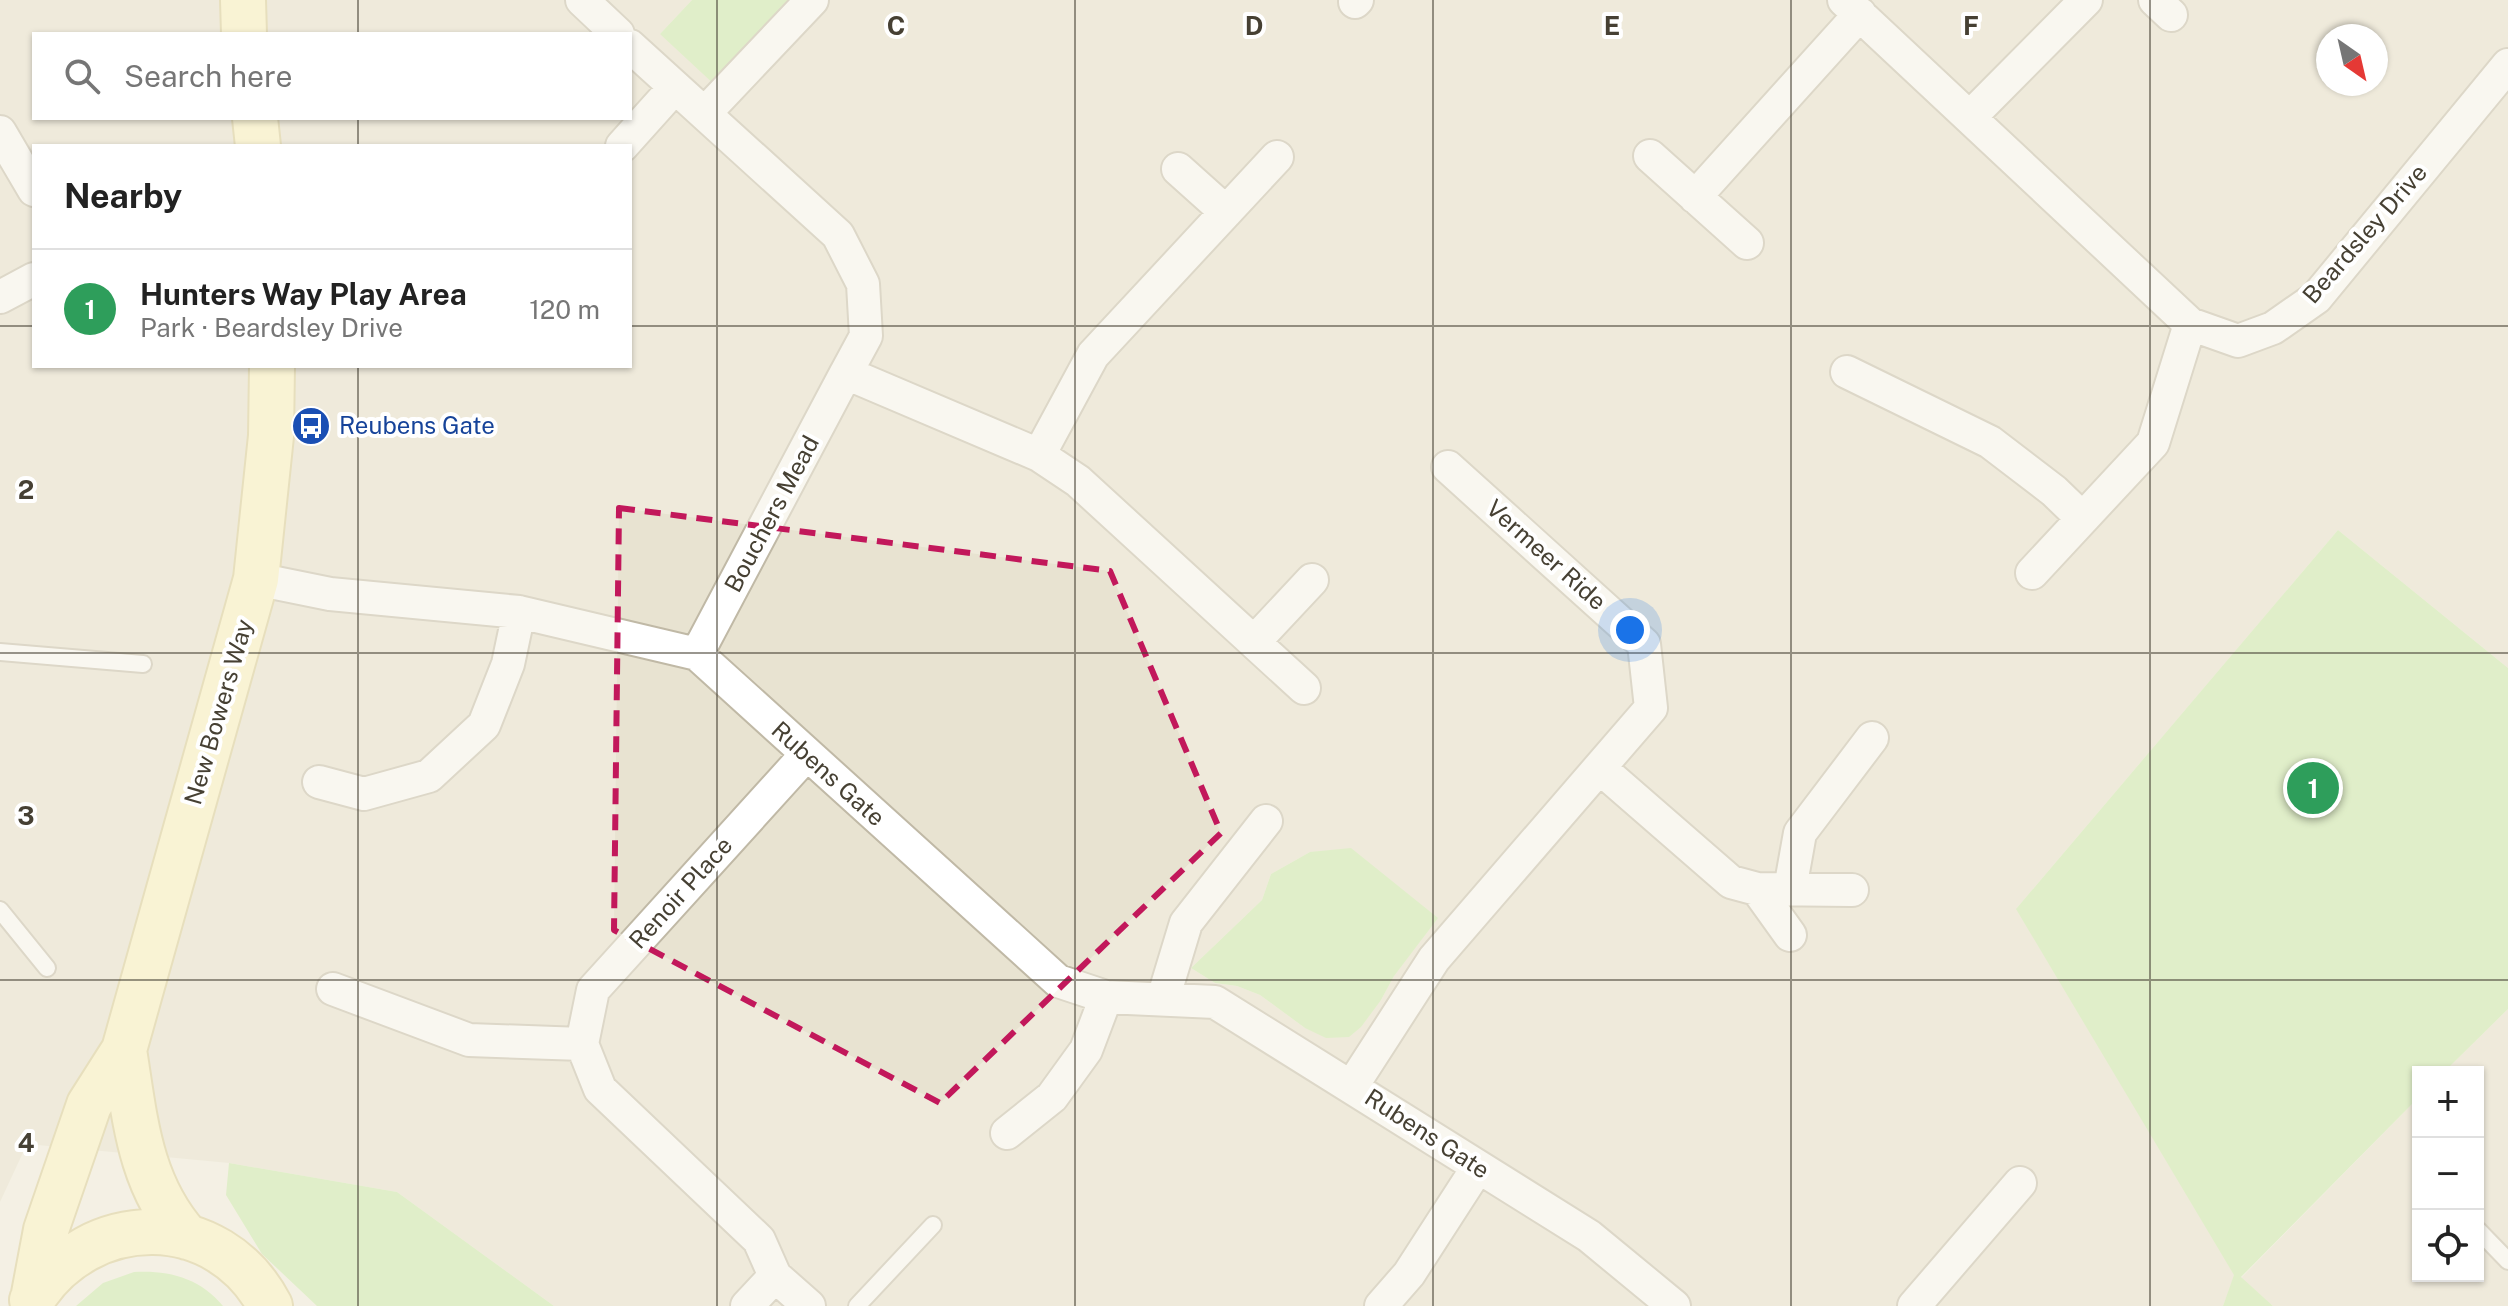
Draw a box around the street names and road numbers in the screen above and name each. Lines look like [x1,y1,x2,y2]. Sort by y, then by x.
street label: Beardsley Drive [2296,158,2432,308]
street label: Bouchers Mead [718,430,824,597]
street label: Vermeer Ride [1481,493,1612,615]
street label: New Bowers Way [178,616,258,808]
street label: Rubens Gate [766,715,891,831]
street label: Renoir Place [623,831,738,954]
street label: Rubens Gate [1360,1083,1495,1184]

